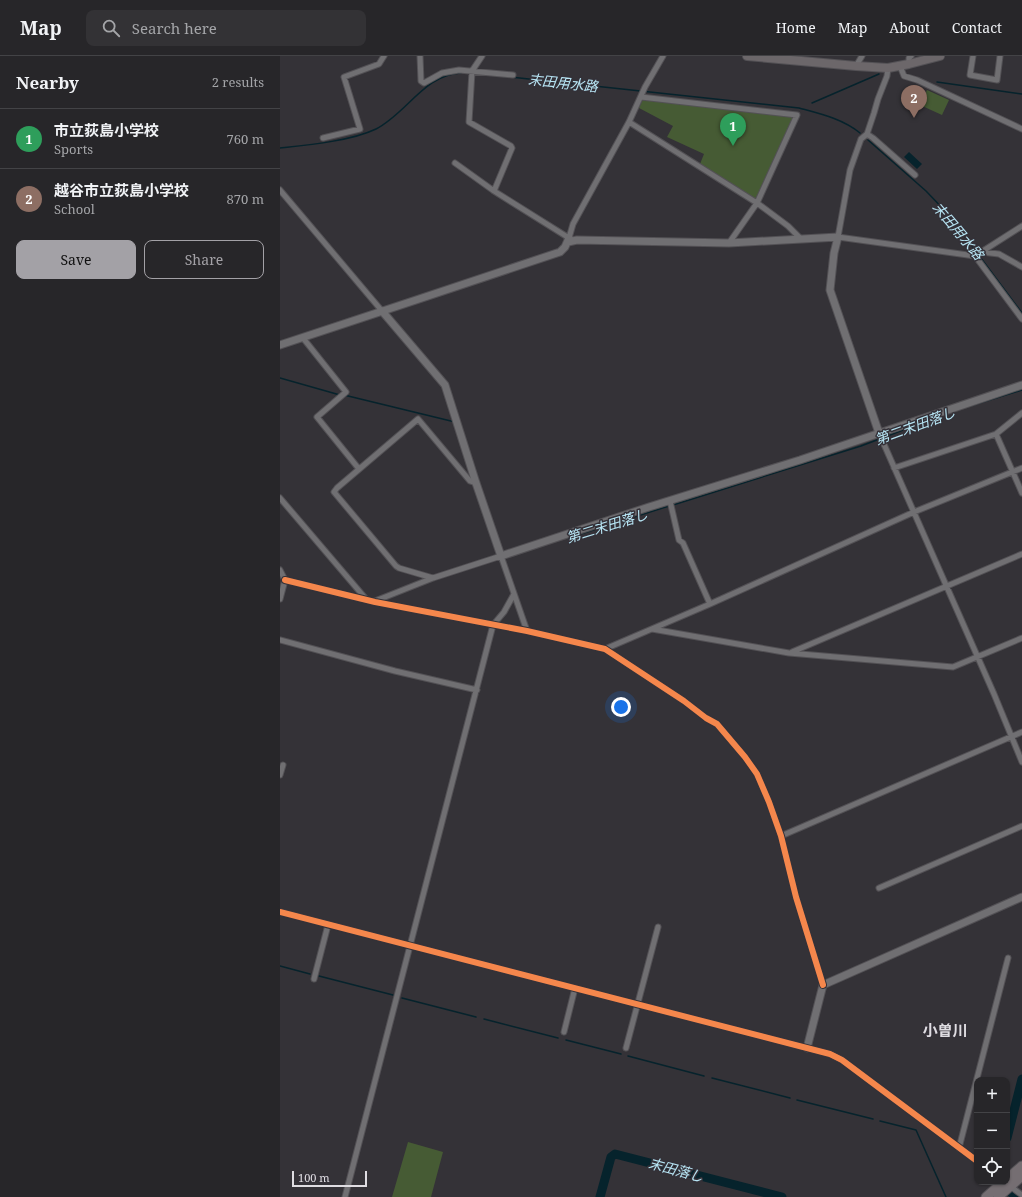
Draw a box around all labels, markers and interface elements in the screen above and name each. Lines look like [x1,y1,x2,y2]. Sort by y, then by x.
search box [86,10,366,46]
text: Map [20,15,62,41]
icon: search [100,17,122,39]
text: Search here [132,18,217,38]
text: Home [776,18,816,37]
text: Map [838,18,867,37]
text: About [889,18,930,37]
text: Contact [952,18,1002,37]
water label: 末田用水路 [527,69,600,96]
text: Nearby [16,71,79,94]
text: 2 results [212,73,264,91]
pin: 2 [901,85,927,118]
pin: 1 [720,113,746,146]
text: 市立荻島小学校 [54,120,159,140]
text: 1 [25,130,33,148]
text: 760 m [227,130,264,148]
text: Sports [54,140,93,158]
text: 越谷市立荻島小学校 [54,180,189,200]
text: 2 [25,190,33,208]
text: 870 m [227,190,264,208]
water label: 末田用水路 [929,198,989,264]
text: School [54,200,95,218]
button: Save [16,240,136,279]
button: Share [144,240,264,279]
water label: 第二末田落し [872,402,958,449]
water label: 第二末田落し [564,504,650,547]
your location [611,697,631,717]
district label: 小曽川 [922,1020,968,1040]
map controls [974,1077,1010,1185]
button: + [974,1077,1010,1113]
button: − [974,1113,1010,1149]
button: locate [974,1149,1010,1185]
water label: 末田落し [647,1153,706,1186]
scale bar [292,1169,367,1188]
text: 100 m [298,1170,330,1185]

